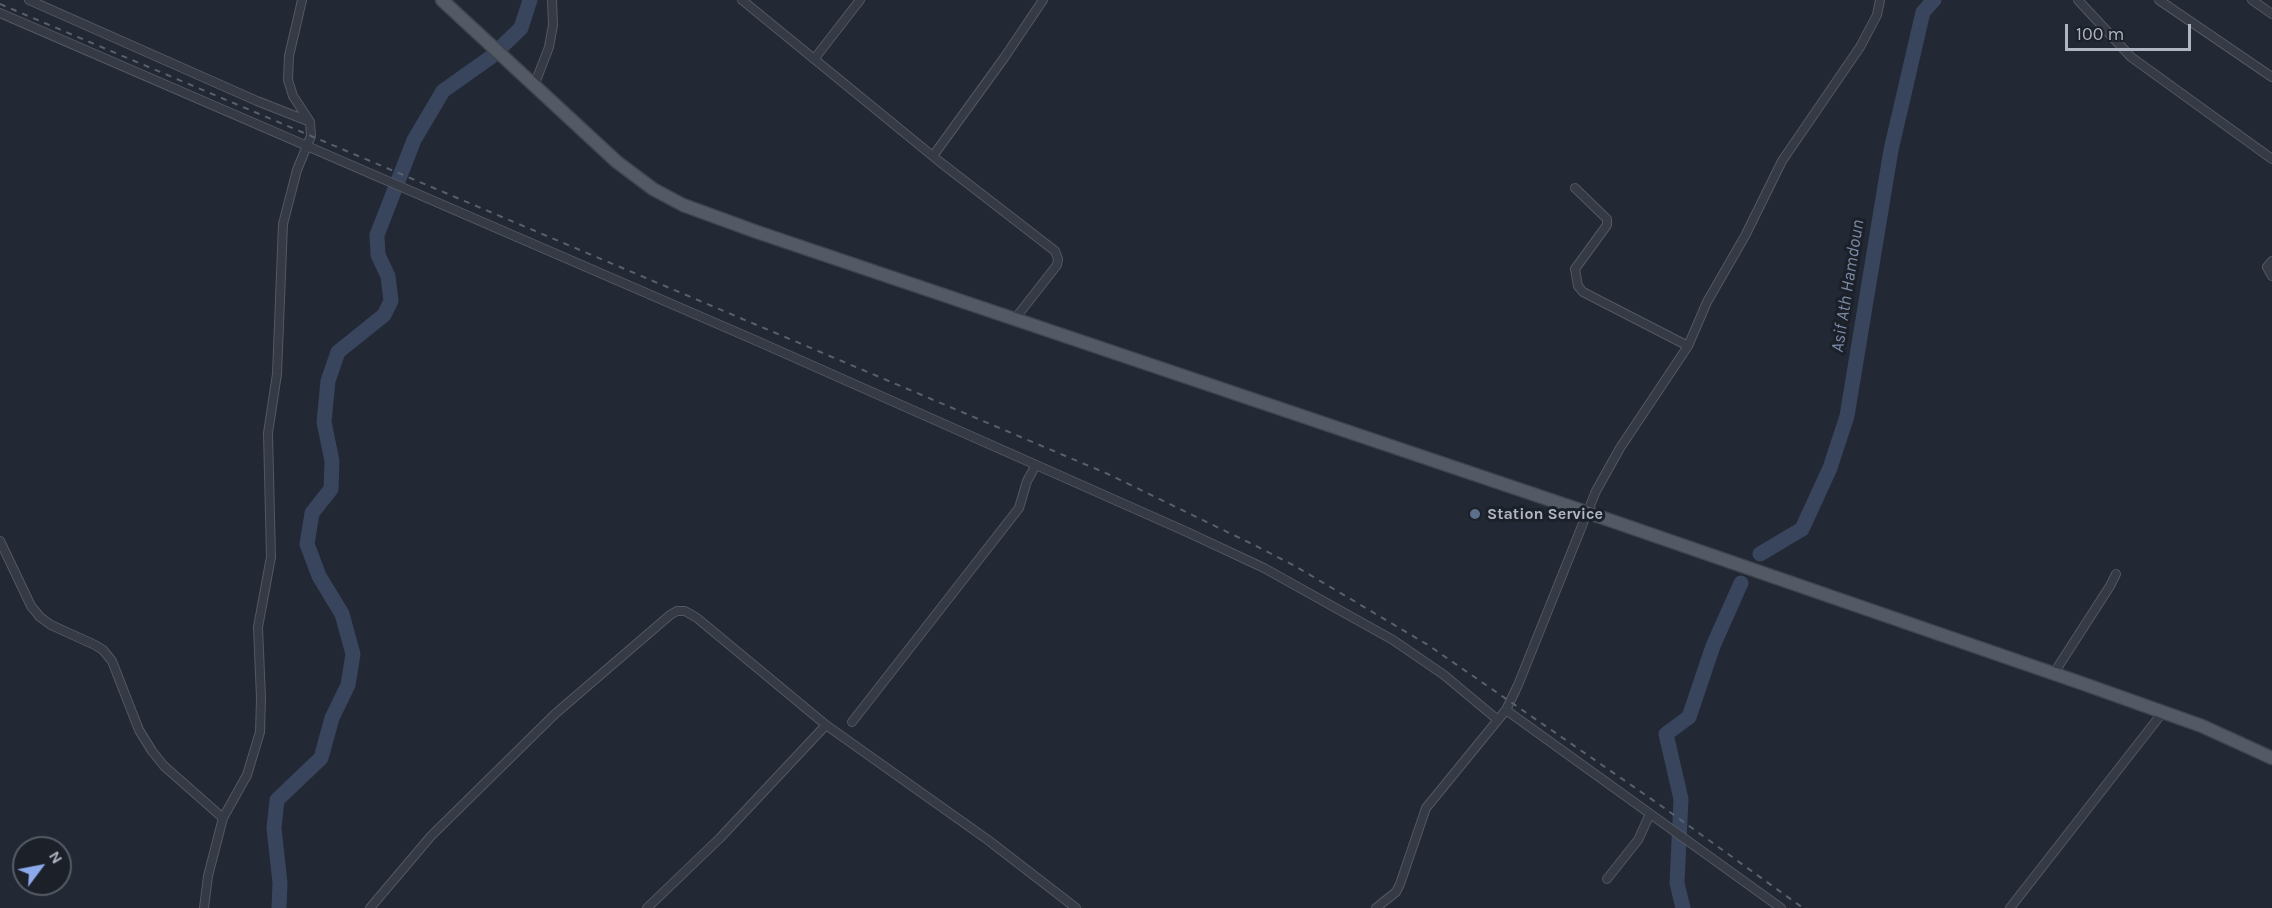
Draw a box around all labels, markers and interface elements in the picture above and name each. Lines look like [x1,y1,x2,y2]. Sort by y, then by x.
scale bar [2068,12,2194,50]
text: 100 m [2076,23,2124,45]
water label: Asif Ath Hamdoun [1827,218,1869,354]
place label: Station Service [1487,504,1603,524]
marker: Station Service [1468,507,1482,521]
north arrow [12,836,72,896]
text: N [45,847,67,867]

